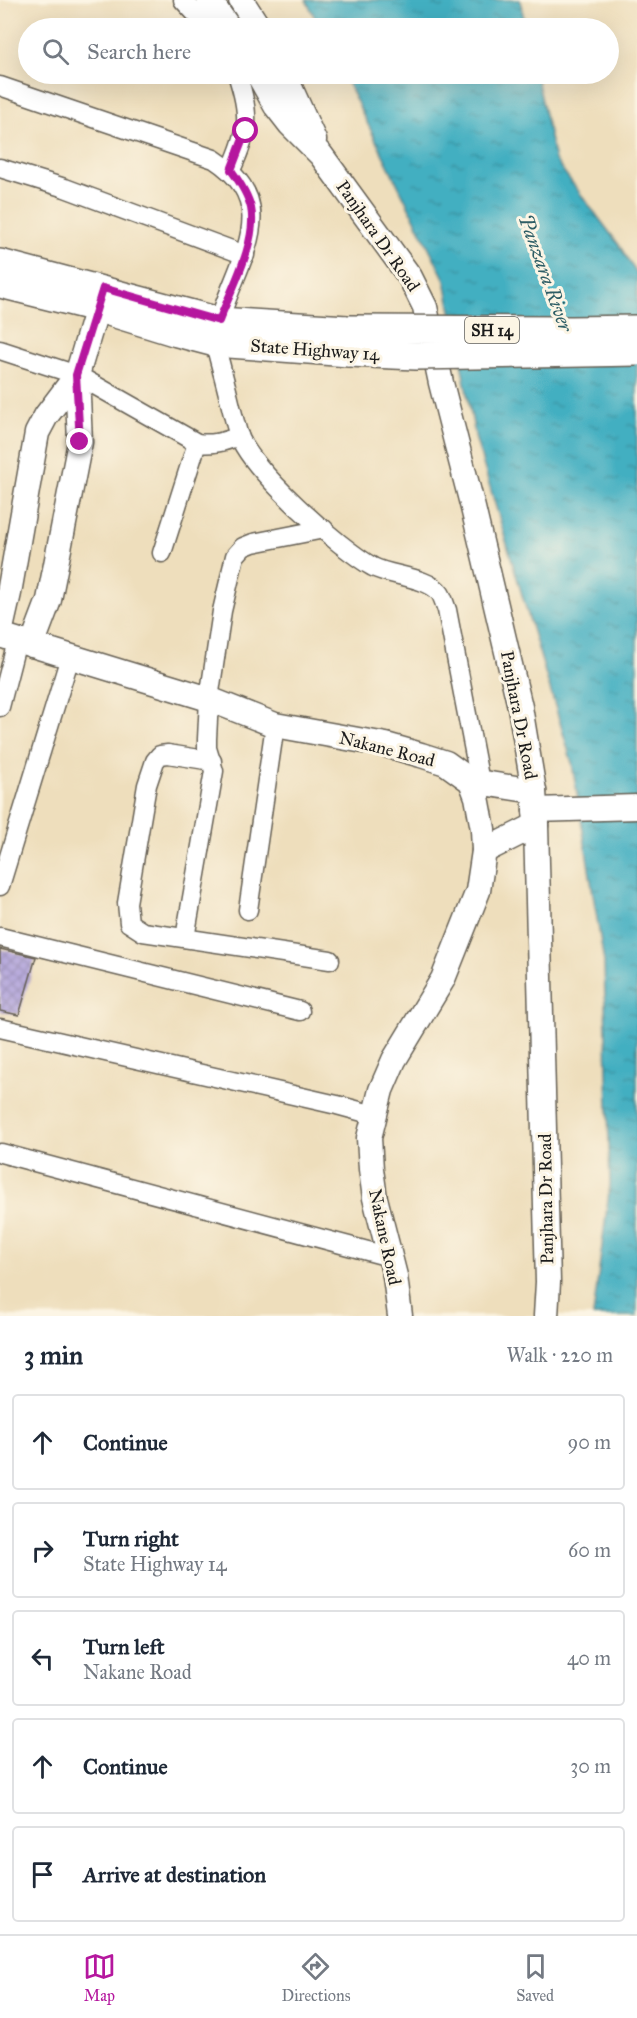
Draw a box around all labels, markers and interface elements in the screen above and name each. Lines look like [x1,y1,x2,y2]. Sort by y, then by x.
search box [18,18,619,84]
icon: search [39,35,72,68]
text: Search here [87,38,191,65]
route start [232,117,258,143]
street label: Panjhara Dr Road [331,176,425,296]
water label: Panzara River [514,211,579,336]
road number: SH 14 [465,317,519,343]
street label: State Highway 14 [250,335,381,367]
route end [66,428,92,454]
street label: Panjhara Dr Road [496,649,542,781]
street label: Nakane Road [337,726,437,772]
street label: Panjhara Dr Road [534,1133,558,1265]
street label: Nakane Road [364,1187,406,1287]
text: 3 min [24,1339,83,1371]
text: Walk · 220 m [506,1343,613,1367]
icon: ahead [26,1426,59,1459]
text: Continue [83,1429,168,1456]
text: 90 m [568,1430,611,1454]
text: Turn right [83,1525,179,1552]
icon: right [26,1534,59,1567]
text: 60 m [568,1538,611,1562]
text: State Highway 14 [83,1552,227,1576]
text: Turn left [83,1633,165,1660]
icon: left [26,1642,59,1675]
text: 40 m [567,1646,611,1670]
text: Nakane Road [83,1660,192,1684]
icon: ahead [26,1750,59,1783]
text: Continue [83,1753,168,1780]
text: 30 m [570,1754,611,1778]
icon: arrive [26,1858,59,1891]
text: Arrive at destination [83,1861,266,1888]
tab: Map [83,1950,116,2005]
tab: Directions [282,1950,350,2005]
tab: Saved [516,1950,554,2005]

